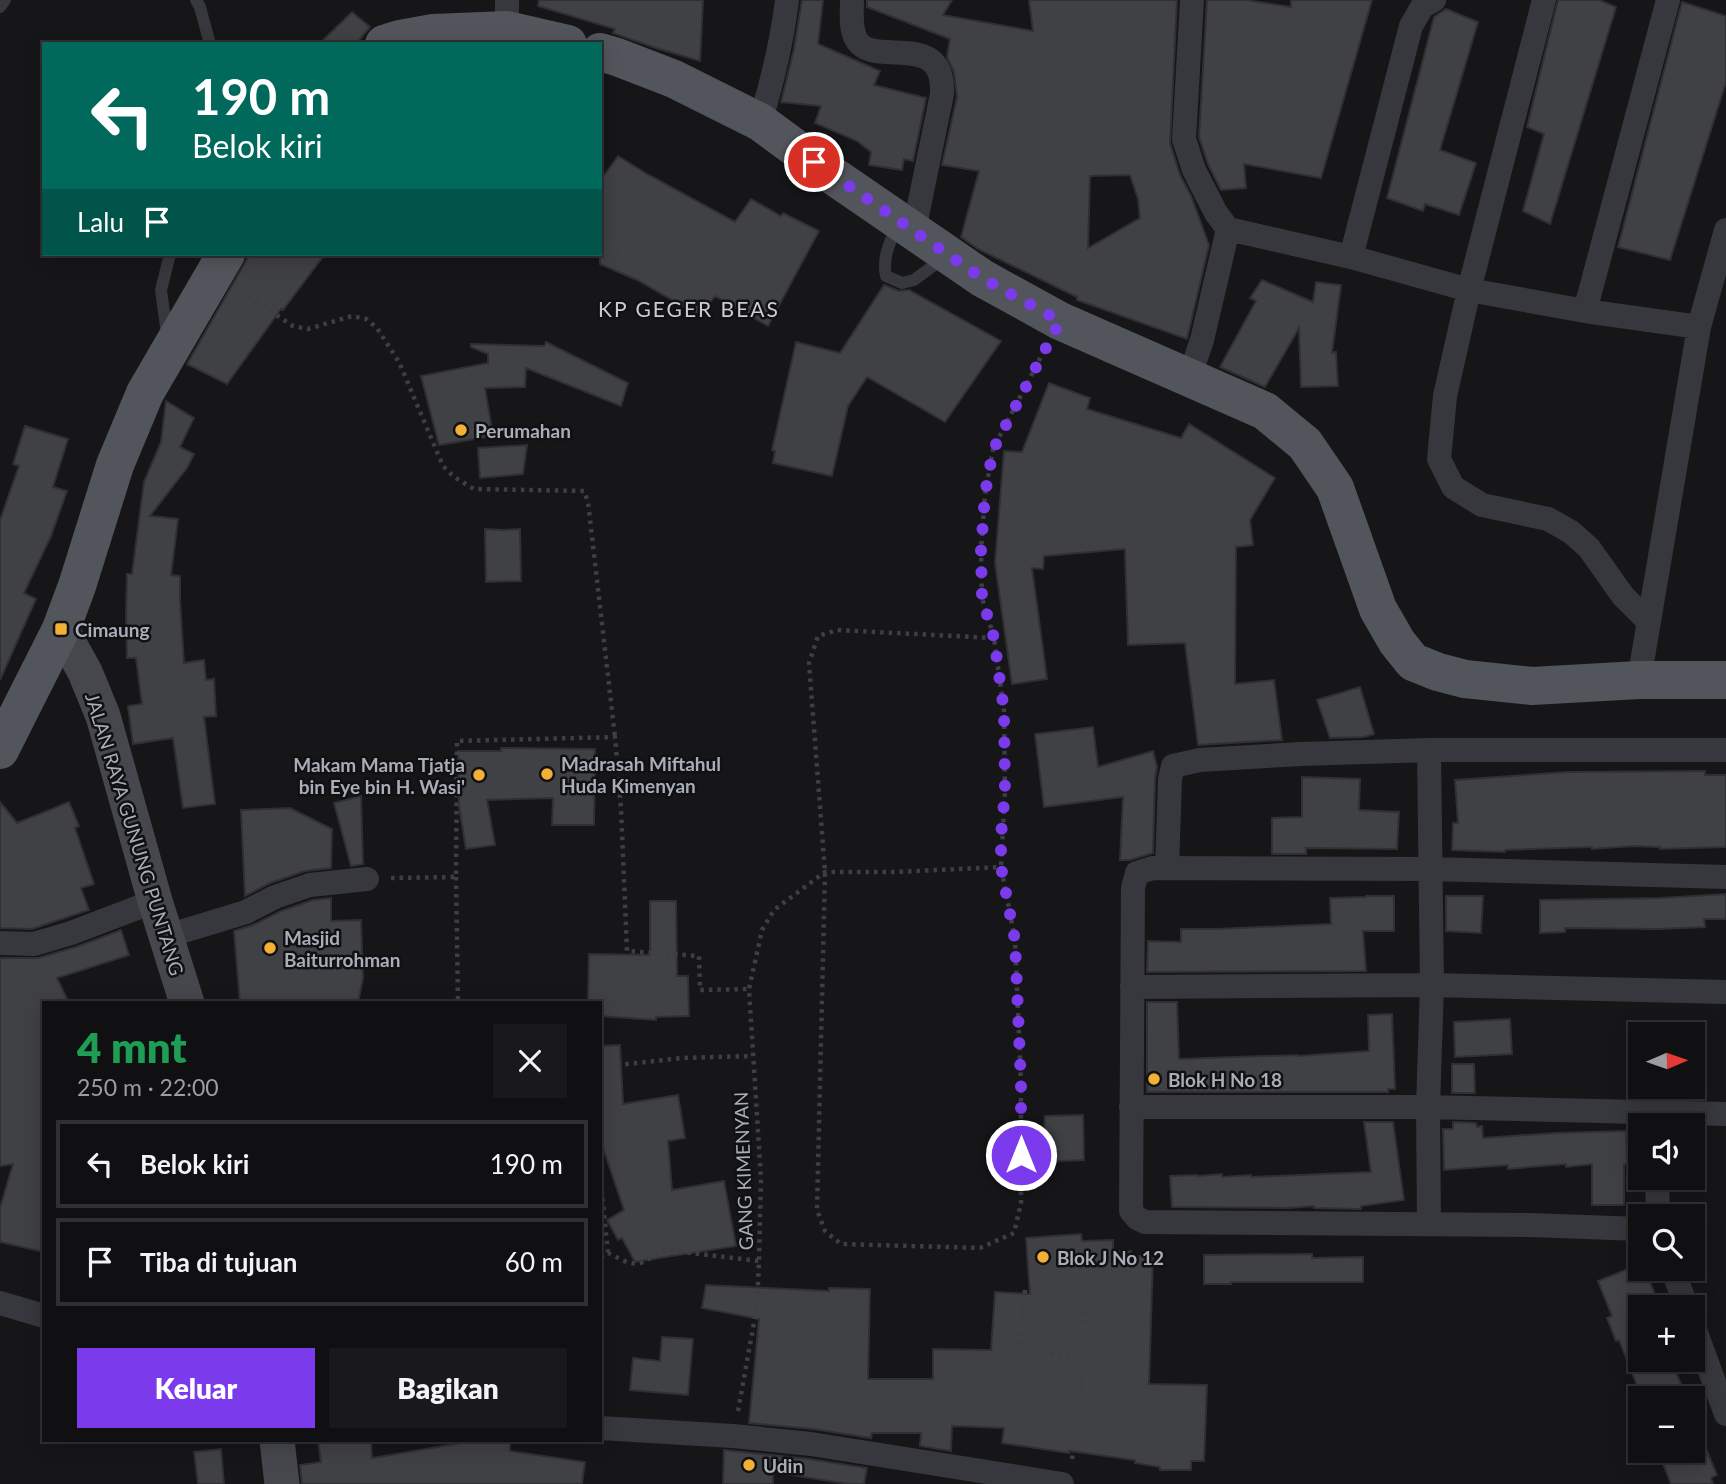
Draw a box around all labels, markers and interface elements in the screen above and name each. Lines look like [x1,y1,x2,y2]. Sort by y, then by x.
text: 190 m [192,67,330,125]
icon: left [77,70,168,161]
text: Belok kiri [192,126,323,165]
pin [784,132,844,192]
icon: arrive [795,143,833,181]
icon: arrive [138,203,176,241]
text: Lalu [77,206,124,238]
district label: KP GEGER BEAS [598,296,780,321]
place label: Perumahan [475,419,571,442]
marker: Perumahan [453,422,469,438]
place label: Cimaung [75,618,149,641]
marker: Cimaung [53,621,69,637]
street label: JALAN RAYA GUNUNG PUNTANG [81,690,189,978]
place label: Madrasah Miftahul Huda Kimenyan [561,752,721,797]
place label: Makam Mama Tjatja bin Eye bin H. Wasi' [293,753,465,798]
marker: Madrasah Miftahul Huda Kimenyan [539,766,555,782]
marker: Makam Mama Tjatja bin Eye bin H. Wasi' [471,767,487,783]
place label: Masjid Baiturrohman [284,926,400,971]
marker: Masjid Baiturrohman [262,940,278,956]
text: 4 mnt [77,1022,187,1072]
north arrow [1628,1022,1704,1099]
map controls [1628,1022,1705,1463]
button: close [493,1024,567,1098]
place label: Blok H No 18 [1168,1068,1282,1091]
marker: Blok H No 18 [1146,1071,1162,1087]
text: 250 m · 22:00 [77,1073,219,1101]
street label: GANG KIMENYAN [729,1091,757,1251]
button: sound [1628,1113,1705,1190]
position arrow [984,1118,1058,1192]
icon: left [81,1145,119,1183]
text: Belok kiri [140,1148,249,1180]
text: 190 m [490,1148,563,1180]
button: search [1628,1204,1705,1281]
icon: arrive [81,1243,119,1281]
text: Tiba di tujuan [140,1246,298,1278]
text: 60 m [505,1246,563,1278]
place label: Blok J No 12 [1057,1246,1164,1269]
marker: Blok J No 12 [1035,1249,1051,1265]
button: + [1628,1295,1705,1372]
button: Keluar [77,1348,315,1428]
button: Bagikan [329,1348,567,1428]
button: − [1628,1386,1705,1463]
place label: Udin [763,1454,803,1477]
marker: Udin [741,1457,757,1473]

